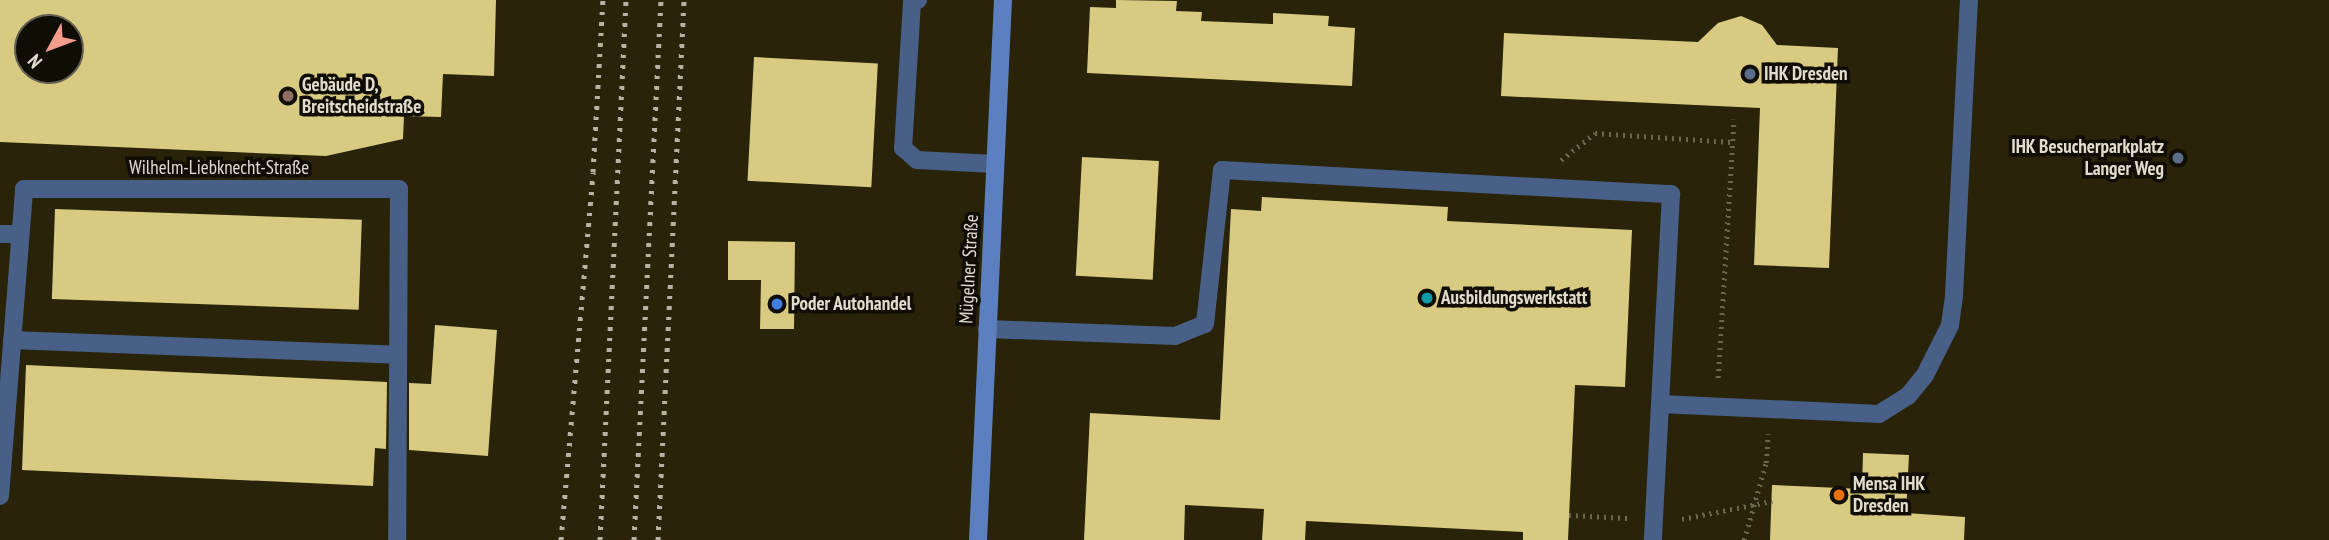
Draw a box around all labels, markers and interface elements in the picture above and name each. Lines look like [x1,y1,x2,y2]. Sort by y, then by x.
north arrow [14,14,84,84]
text: N [22,50,47,73]
place label: IHK Dresden [1764,63,1848,85]
marker: IHK Dresden [1742,66,1758,82]
place label: Gebäude D, Breitscheidstraße [302,74,421,118]
marker: Gebäude D, Breitscheidstraße [280,88,296,104]
place label: IHK Besucherparkplatz Langer Weg [2011,136,2164,180]
marker: IHK Besucherparkplatz Langer Weg [2170,150,2186,166]
street label: Wilhelm-Liebknecht-Straße [129,157,309,179]
street label: Mügelner Straße [955,214,983,324]
place label: Ausbildungswerkstatt [1441,287,1587,309]
marker: Ausbildungswerkstatt [1419,290,1435,306]
place label: Poder Autohandel [791,293,912,315]
marker: Poder Autohandel [769,296,785,312]
place label: Mensa IHK Dresden [1853,473,1925,517]
marker: Mensa IHK Dresden [1831,487,1847,503]

